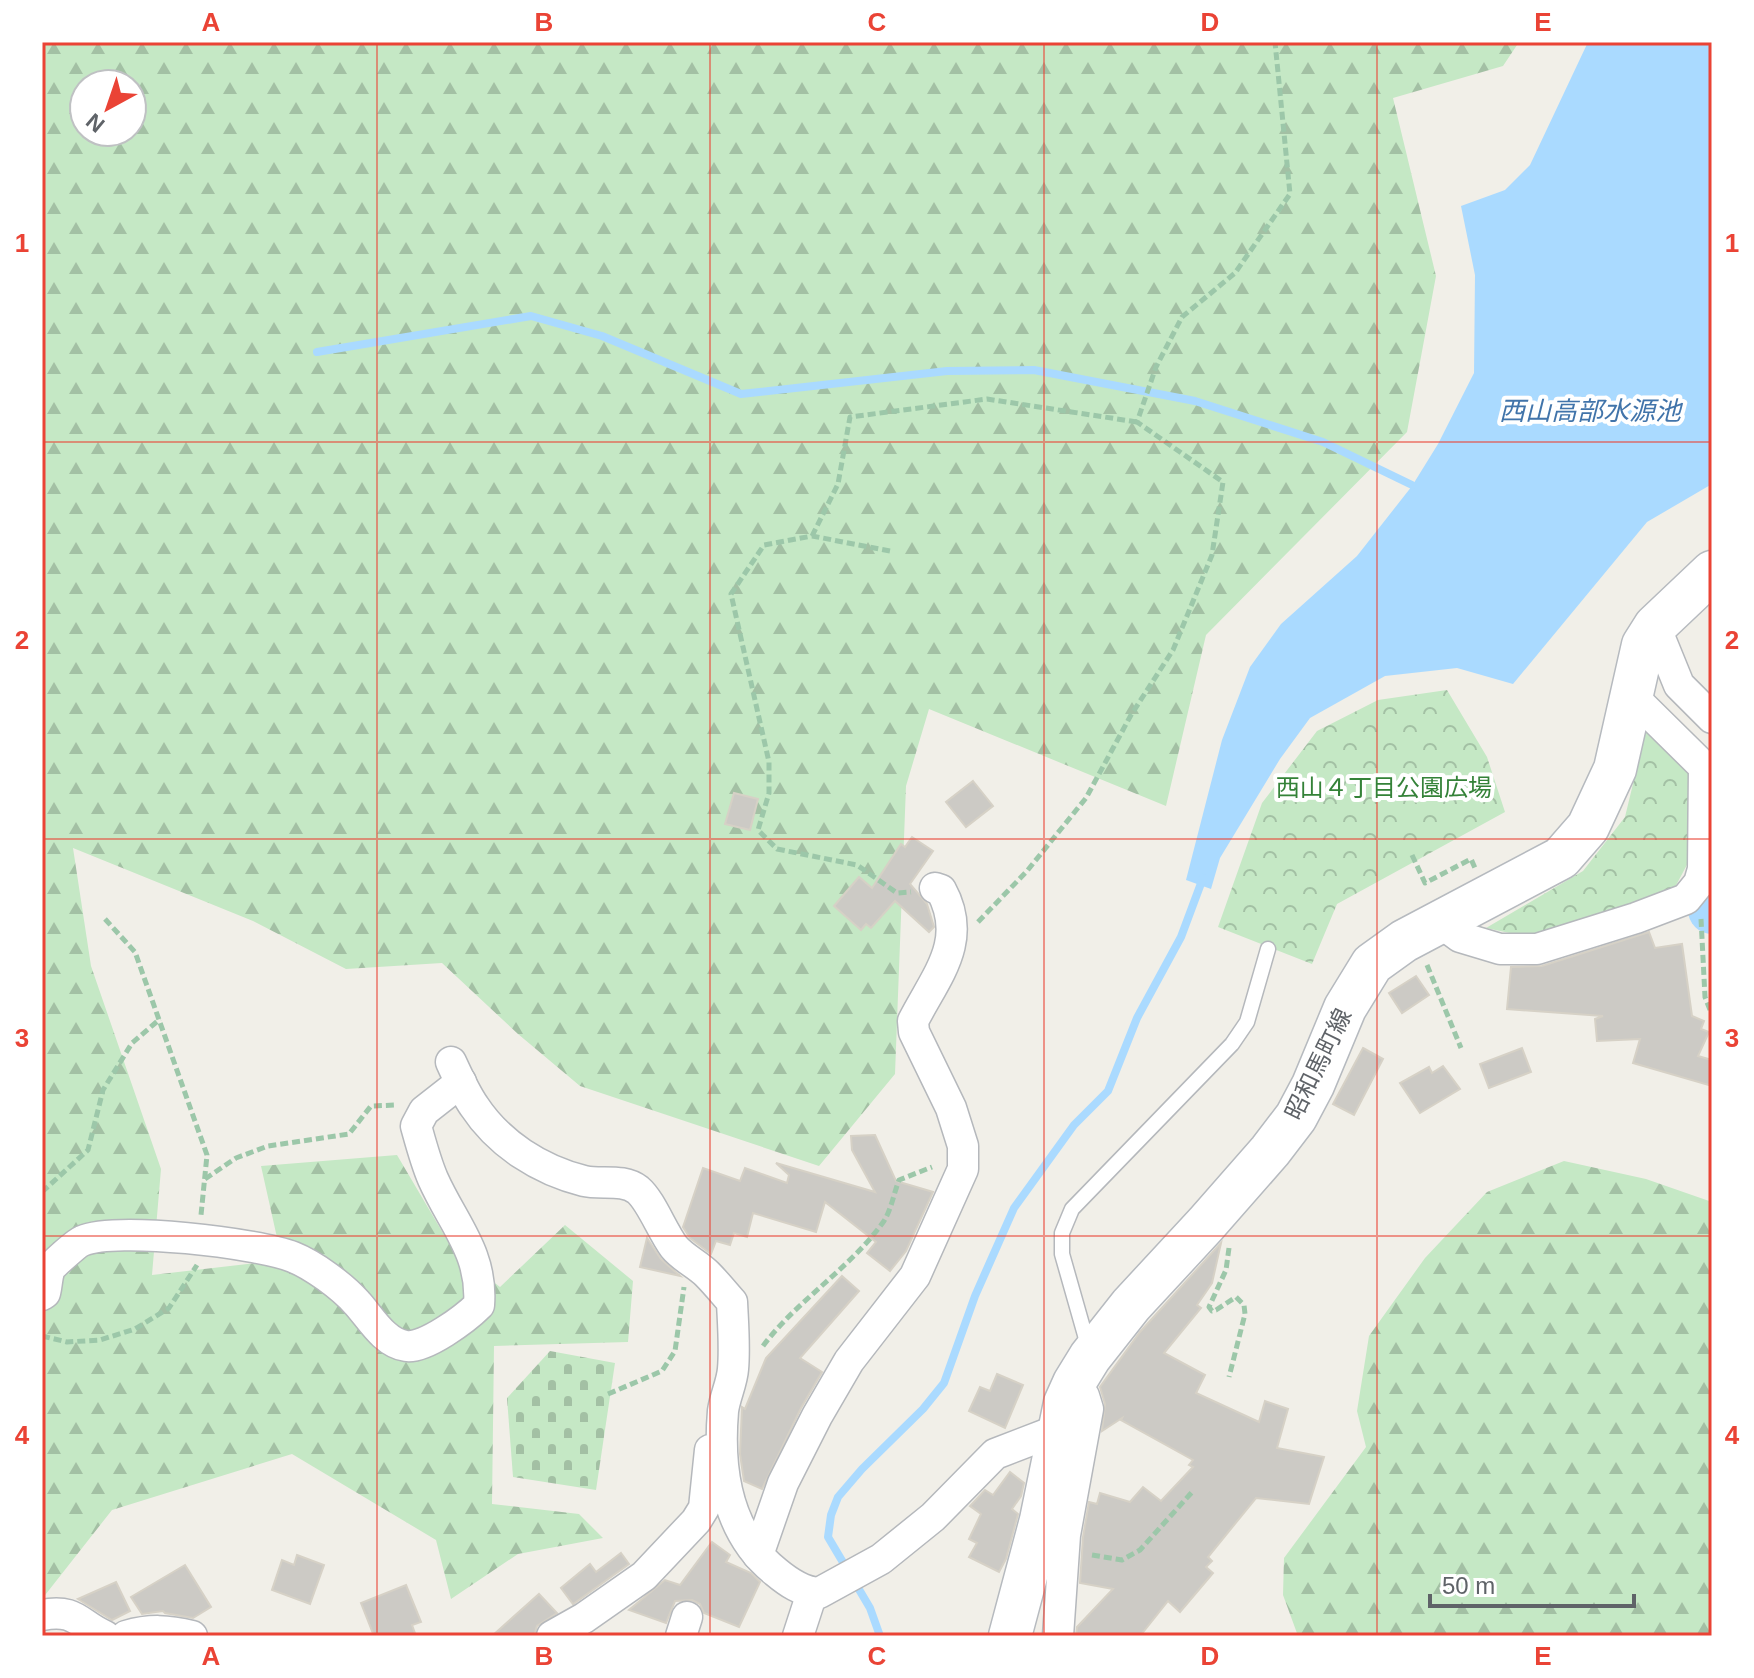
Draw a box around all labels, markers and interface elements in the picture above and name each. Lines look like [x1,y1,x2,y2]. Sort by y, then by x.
text: A [202,7,221,37]
text: B [535,7,553,37]
text: C [868,7,887,37]
text: D [1201,7,1219,37]
text: E [1534,7,1552,37]
north arrow [68,68,148,148]
text: N [81,108,110,138]
text: 1 [15,228,29,258]
text: 1 [1725,228,1739,258]
water label: 西山高部水源池 [1499,396,1684,426]
text: 2 [15,625,29,655]
text: 2 [1725,625,1739,655]
park label: 西山４丁目公園広場 [1276,774,1492,801]
street label: 昭和馬町線 [1280,1004,1356,1124]
text: 3 [15,1023,29,1053]
text: 3 [1725,1023,1739,1053]
text: 4 [15,1420,30,1450]
text: 4 [1725,1420,1740,1450]
scale bar [1430,1558,1634,1608]
text: 50 m [1442,1572,1495,1599]
text: A [202,1641,221,1671]
text: B [535,1641,553,1671]
text: C [868,1641,887,1671]
text: D [1201,1641,1219,1671]
text: E [1534,1641,1552,1671]

